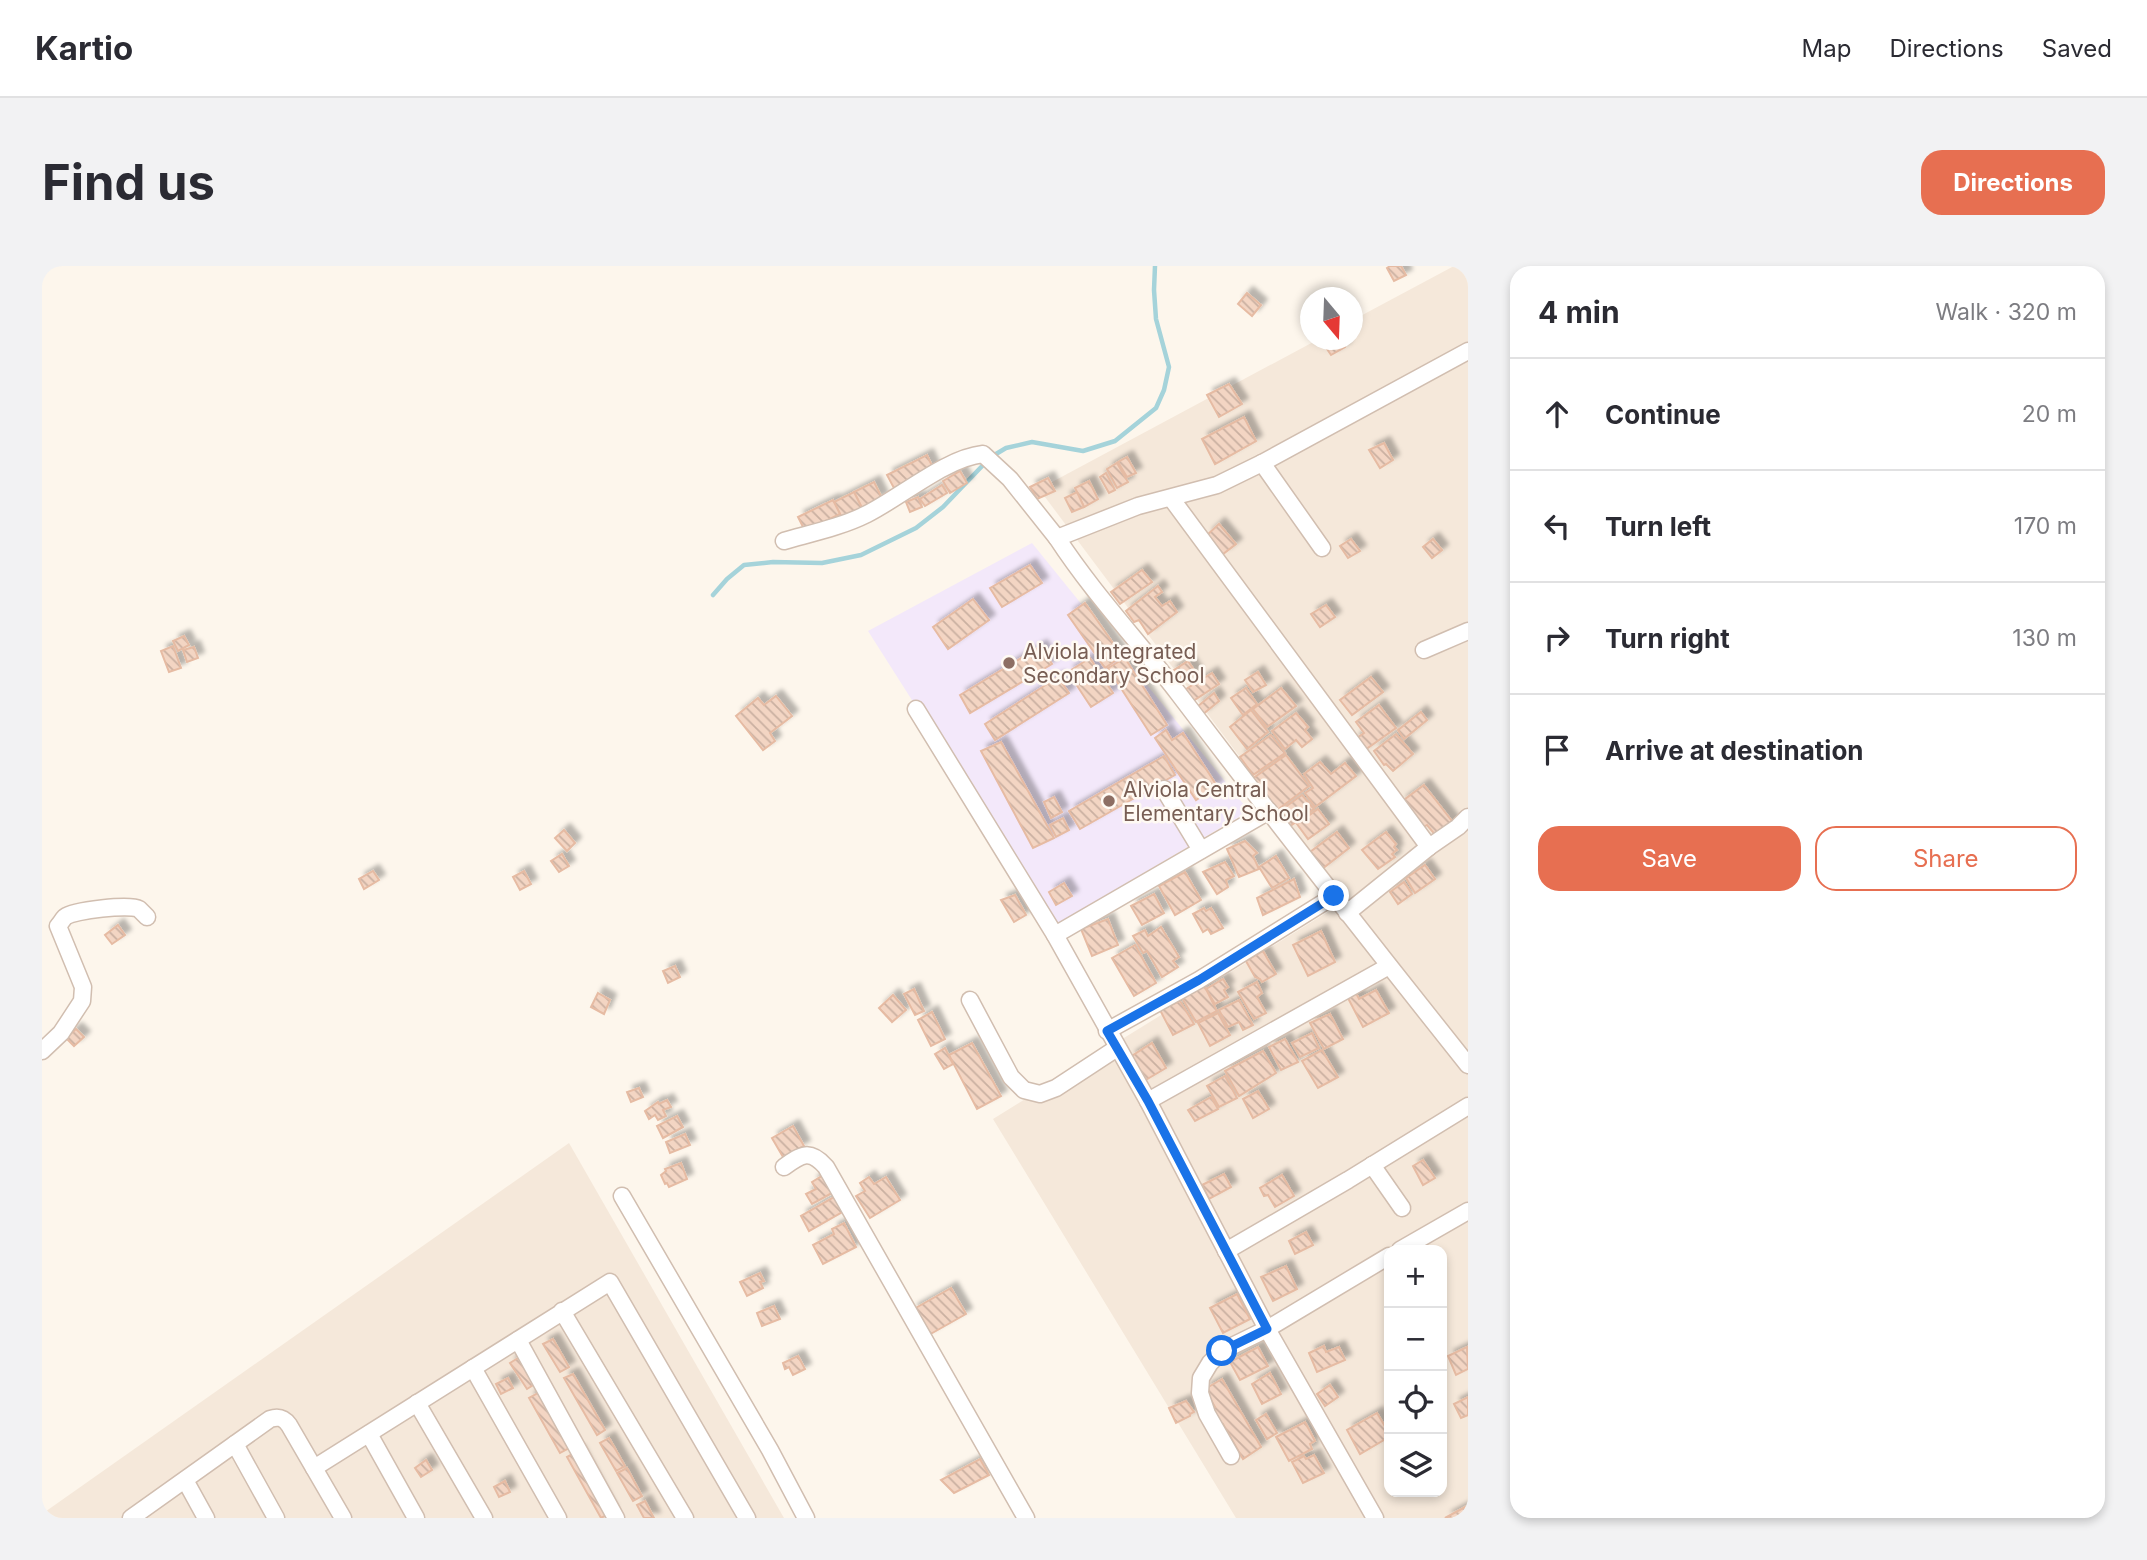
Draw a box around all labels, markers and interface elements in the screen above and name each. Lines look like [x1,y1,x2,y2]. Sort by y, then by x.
text: Kartio [35,28,133,68]
text: Map [1802,34,1851,63]
text: Directions [1889,34,2004,63]
text: Saved [2042,34,2112,63]
button: Directions [1921,150,2105,215]
text: Find us [42,153,215,212]
north arrow [1300,287,1363,350]
text: 4 min [1538,294,1620,330]
text: Walk · 320 m [1935,298,2077,326]
icon: ahead [1538,395,1576,433]
text: Continue [1605,399,1721,430]
text: 20 m [2022,400,2077,428]
icon: left [1538,507,1576,545]
text: Turn left [1605,511,1711,542]
text: 170 m [2014,512,2077,540]
icon: right [1538,619,1576,657]
text: Turn right [1605,623,1730,654]
text: 130 m [2012,624,2077,652]
place label: Alviola Integrated Secondary School [1023,639,1204,688]
marker: Alviola Integrated Secondary School [1001,655,1017,671]
icon: arrive [1538,731,1576,769]
text: Arrive at destination [1605,735,1864,766]
place label: Alviola Central Elementary School [1123,777,1309,826]
marker: Alviola Central Elementary School [1101,793,1117,809]
button: Save [1538,826,1801,891]
button: Share [1815,826,2077,891]
route end [1318,880,1349,911]
map controls [1384,1245,1447,1497]
button: + [1384,1245,1447,1308]
button: − [1384,1308,1447,1371]
route start [1206,1335,1237,1366]
button: locate [1384,1371,1447,1434]
button: layers [1384,1434,1447,1497]

